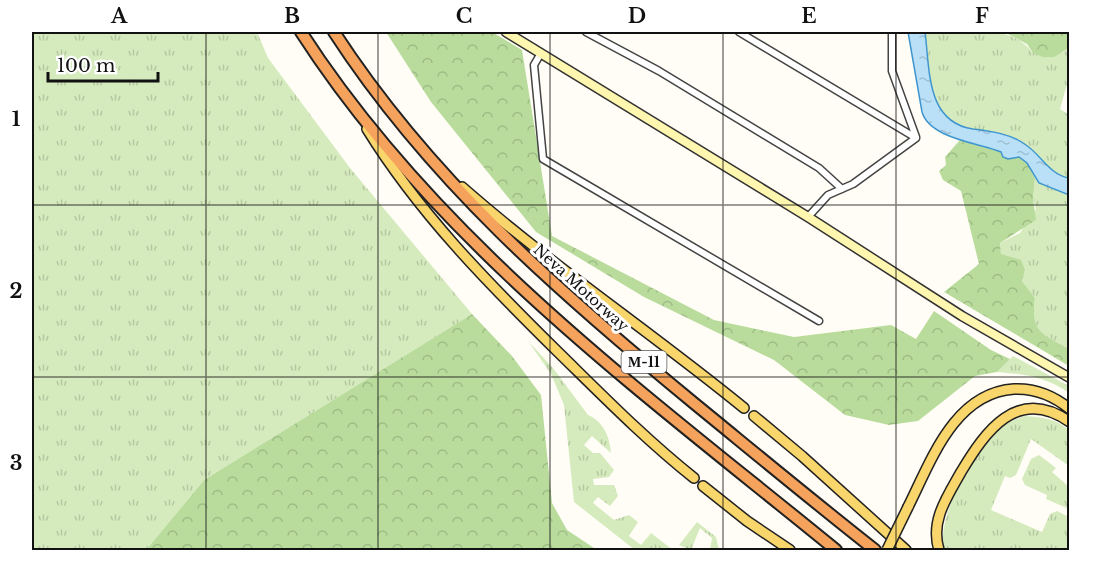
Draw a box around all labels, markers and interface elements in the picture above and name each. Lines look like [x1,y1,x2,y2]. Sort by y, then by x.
text: A [110,4,128,28]
text: B [284,4,300,28]
text: C [456,4,472,28]
text: D [628,4,646,28]
text: E [801,4,817,28]
text: F [975,4,989,28]
scale bar [48,45,158,83]
text: 100 m [57,55,115,77]
text: 1 [12,107,21,131]
street label: Neva Motorway [530,240,633,336]
text: 2 [9,279,23,303]
road number: М-11 [622,351,666,373]
text: 3 [10,451,22,475]

